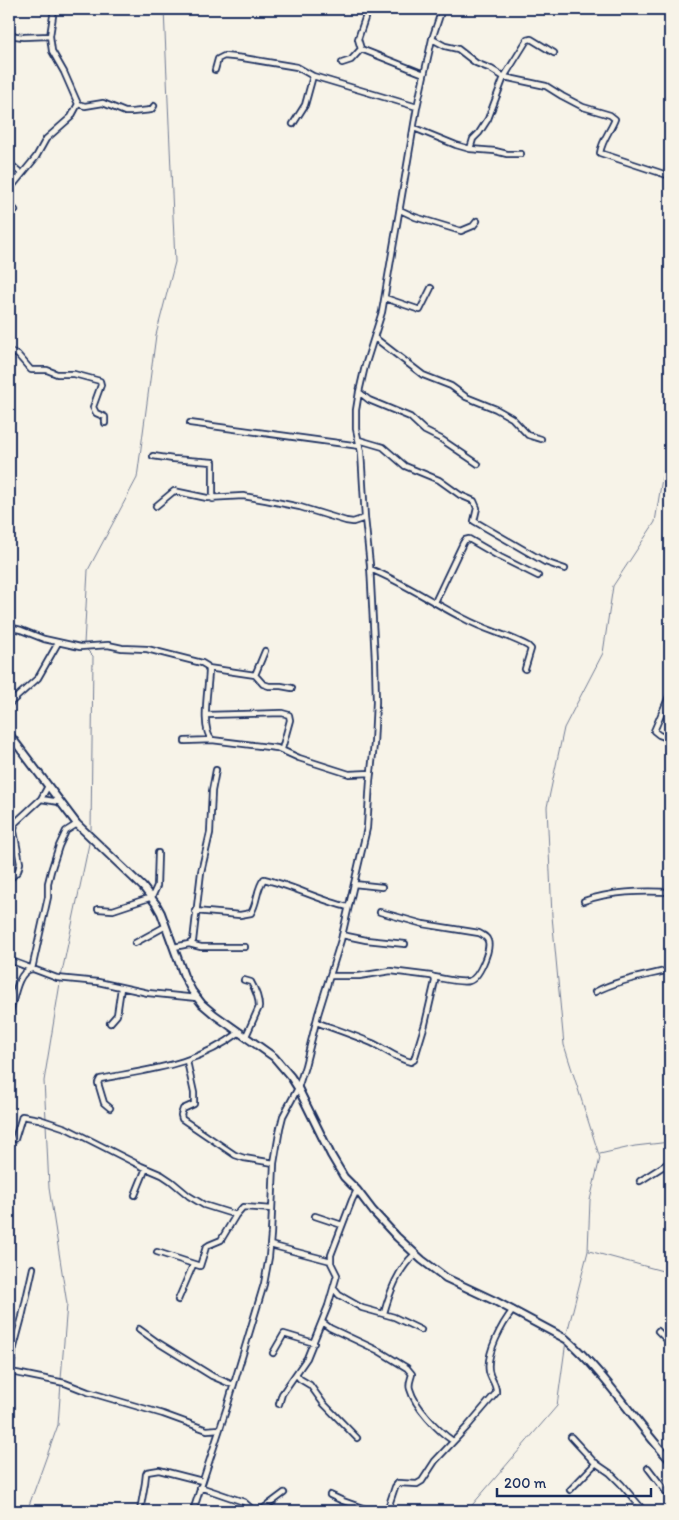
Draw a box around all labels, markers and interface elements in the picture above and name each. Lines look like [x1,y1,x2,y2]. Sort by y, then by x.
scale bar [497,1465,650,1497]
text: 200 m [504,1474,547,1492]

